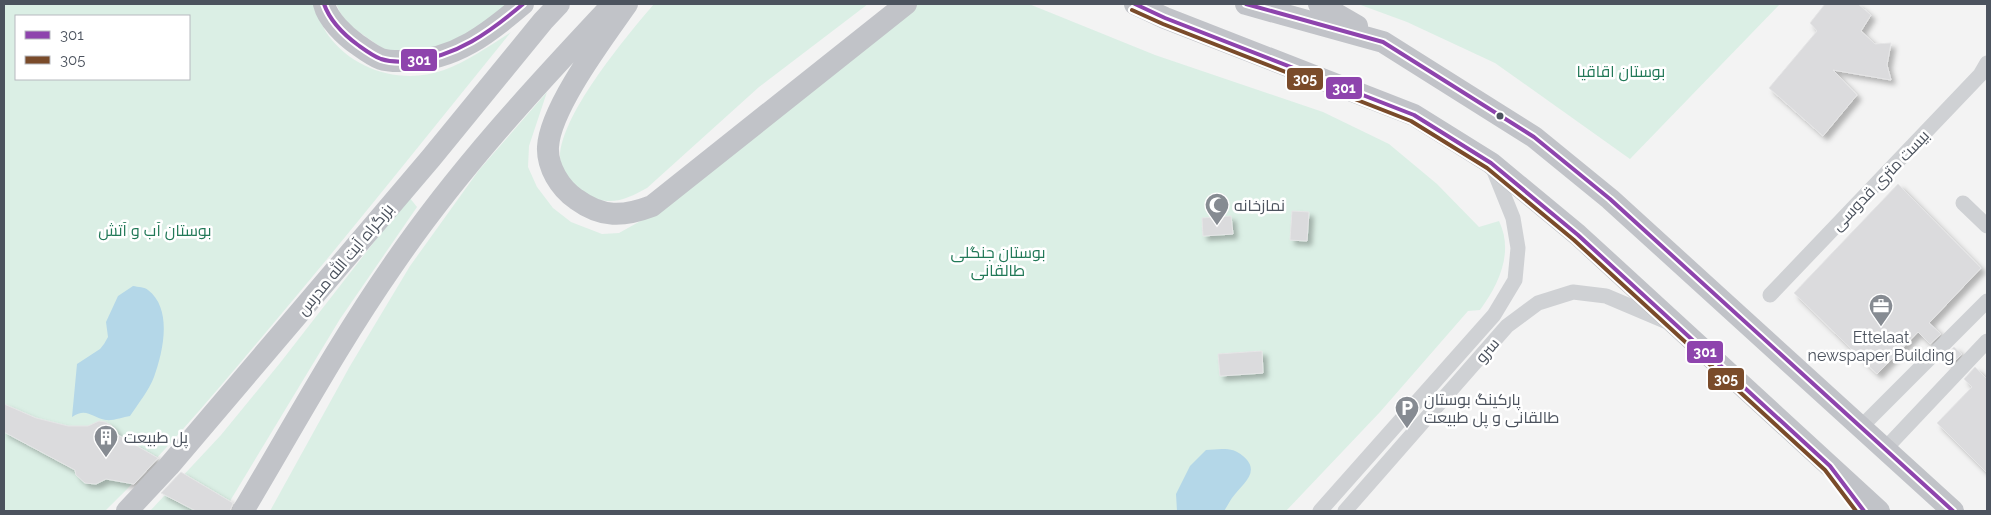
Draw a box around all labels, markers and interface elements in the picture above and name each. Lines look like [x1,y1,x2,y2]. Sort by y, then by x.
legend [15,15,190,80]
text: 301 [60,26,84,44]
line badge: 301 [400,48,438,72]
text: 305 [60,51,85,69]
text: 301 [407,52,431,68]
park label: بوستان اقاقیا [1577,62,1665,82]
line badge: 305 [1286,67,1324,91]
text: 305 [1293,71,1317,87]
line badge: 301 [1325,76,1363,100]
text: 301 [1332,80,1356,96]
unlabelled marker [1495,111,1505,121]
street label: بیست متری قدوسی [1828,126,1934,235]
mosque icon: نمازخانه [1204,192,1230,226]
place label: نمازخانه [1234,196,1285,215]
street label: بزرگراه آیت الله مدرس [292,199,398,320]
park label: بوستان آب و آتش [98,221,212,241]
park label: بوستان جنگلی طالقانی [951,243,1045,281]
office icon: Ettelaat newspaper Building [1868,293,1894,327]
place label: Ettelaat newspaper Building [1808,328,1954,365]
street label: سرو [1472,334,1503,367]
line badge: 301 [1686,340,1724,364]
text: 301 [1693,344,1717,360]
line badge: 305 [1707,367,1745,391]
text: 305 [1714,371,1738,387]
place label: پارکینگ بوستان طالقانی و پل طبیعت [1424,390,1559,429]
parking icon: پارکینگ بوستان طالقانی و پل طبیعت [1394,395,1420,429]
building icon: پل طبیعت [93,424,119,458]
place label: پل طبیعت [124,428,189,449]

